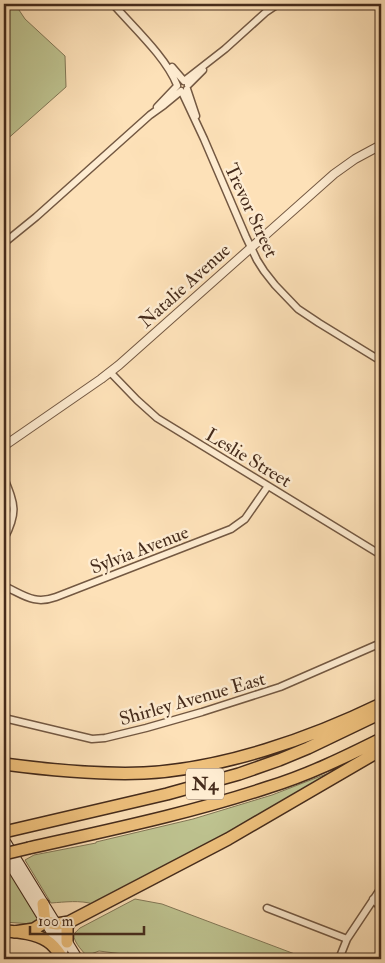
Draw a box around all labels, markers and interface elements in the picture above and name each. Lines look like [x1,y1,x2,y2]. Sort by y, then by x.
street label: Trevor Street [219,160,283,261]
street label: Natalie Avenue [134,238,236,333]
street label: Leslie Street [201,423,296,493]
street label: Sylvia Avenue [87,520,192,580]
street label: Shirley Avenue East [116,667,268,731]
road number: N4 [186,769,224,800]
scale bar [30,903,144,935]
text: 100 m [38,912,74,931]

